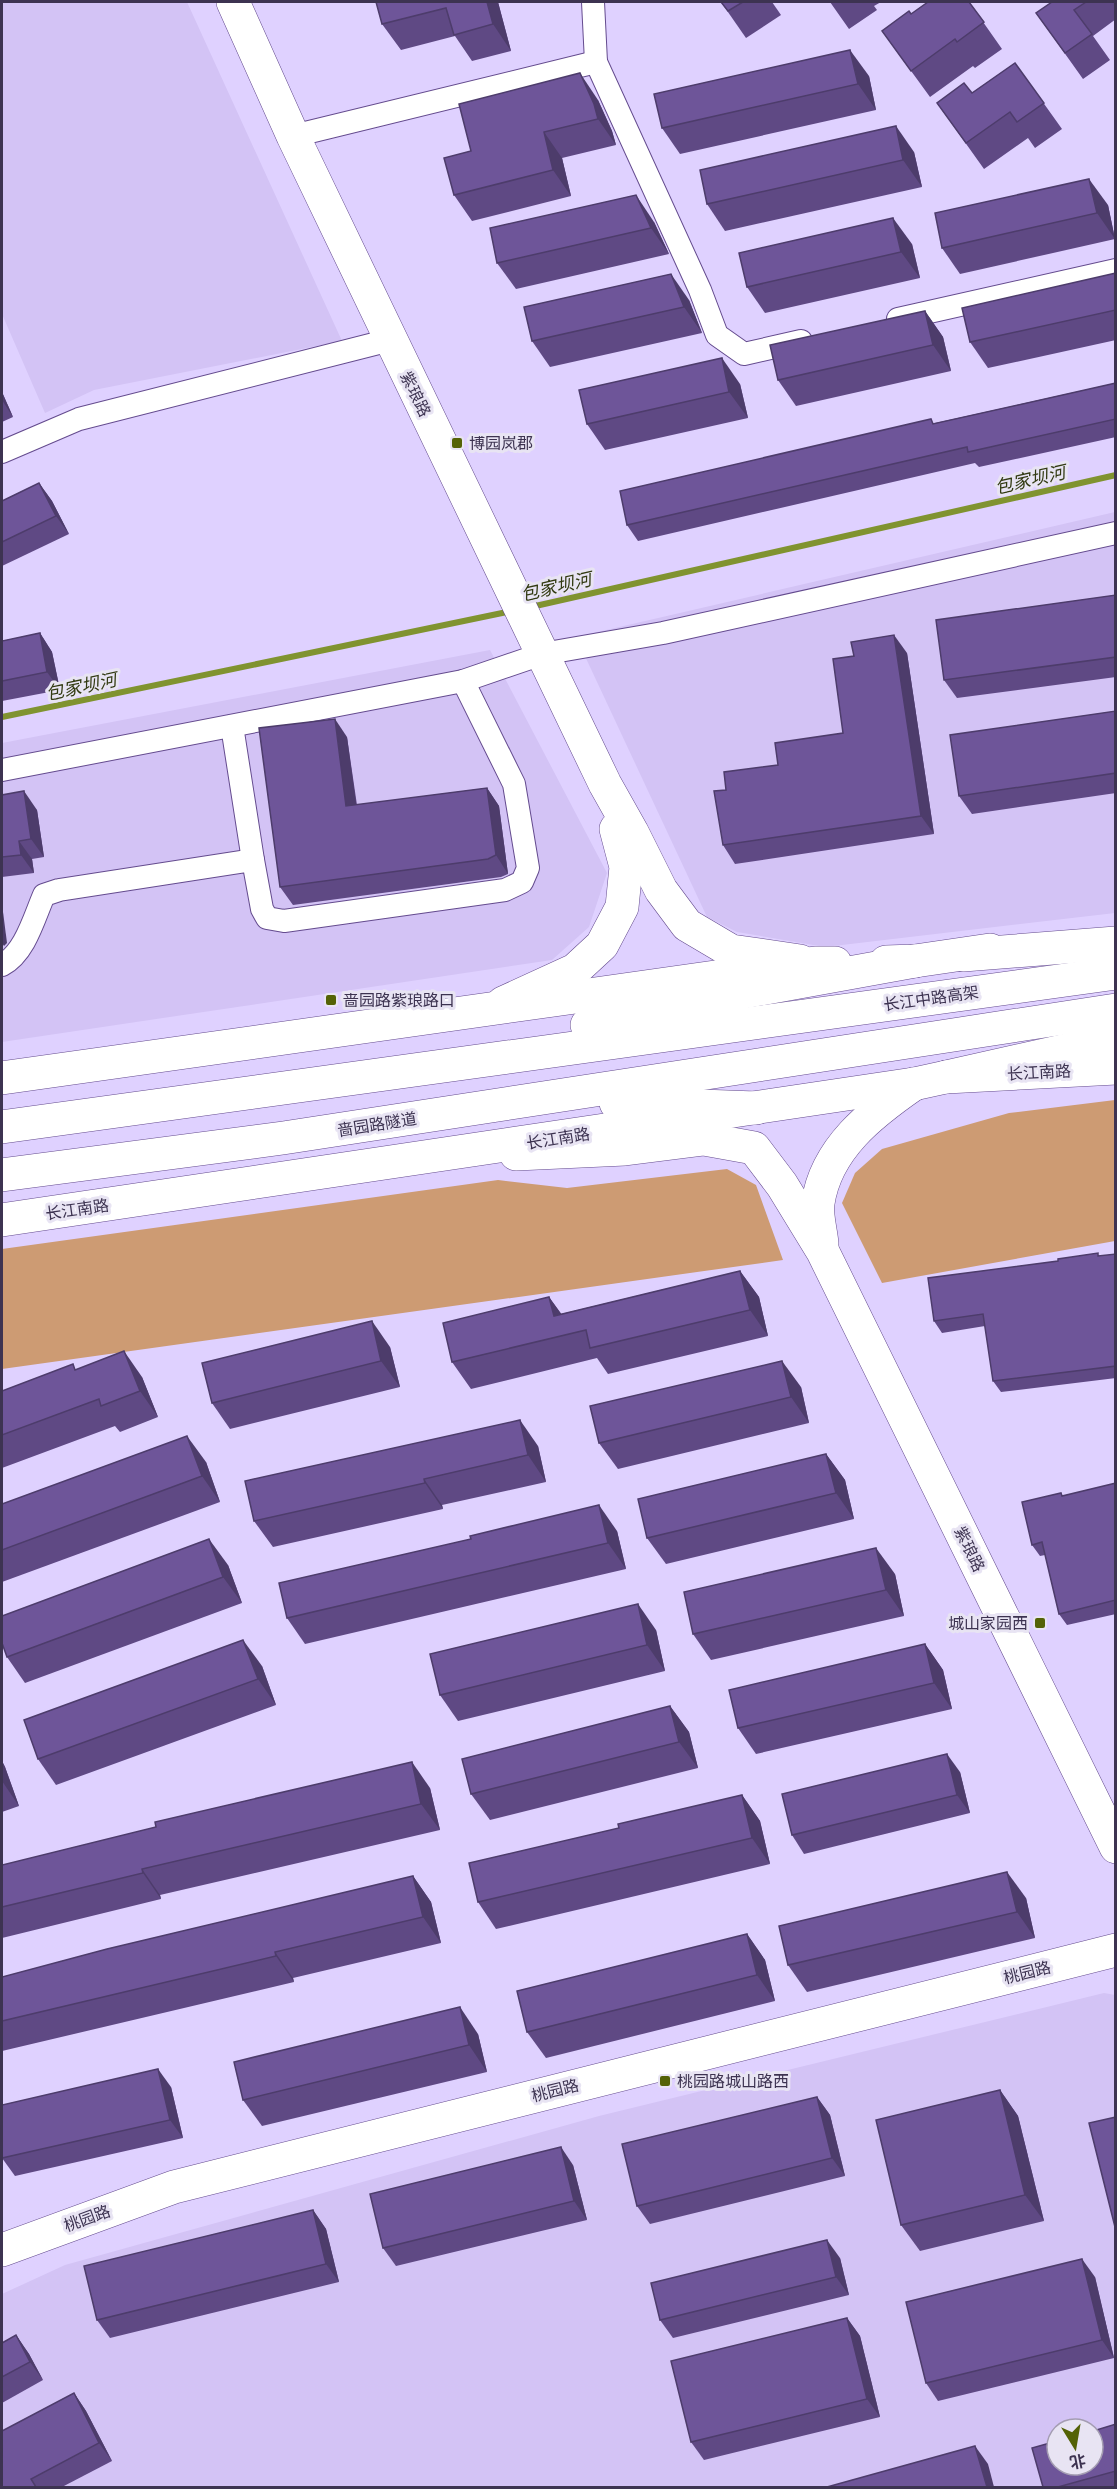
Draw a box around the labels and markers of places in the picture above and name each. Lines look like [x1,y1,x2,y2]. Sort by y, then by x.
place label: 博园岚郡 [469,432,533,454]
marker: 博园岚郡 [450,436,464,450]
place label: 啬园路紫琅路口 [343,989,455,1011]
marker: 啬园路紫琅路口 [324,993,338,1007]
place label: 城山家园西 [948,1612,1028,1634]
marker: 城山家园西 [1033,1616,1047,1630]
place label: 桃园路城山路西 [677,2070,789,2092]
marker: 桃园路城山路西 [658,2074,672,2088]

